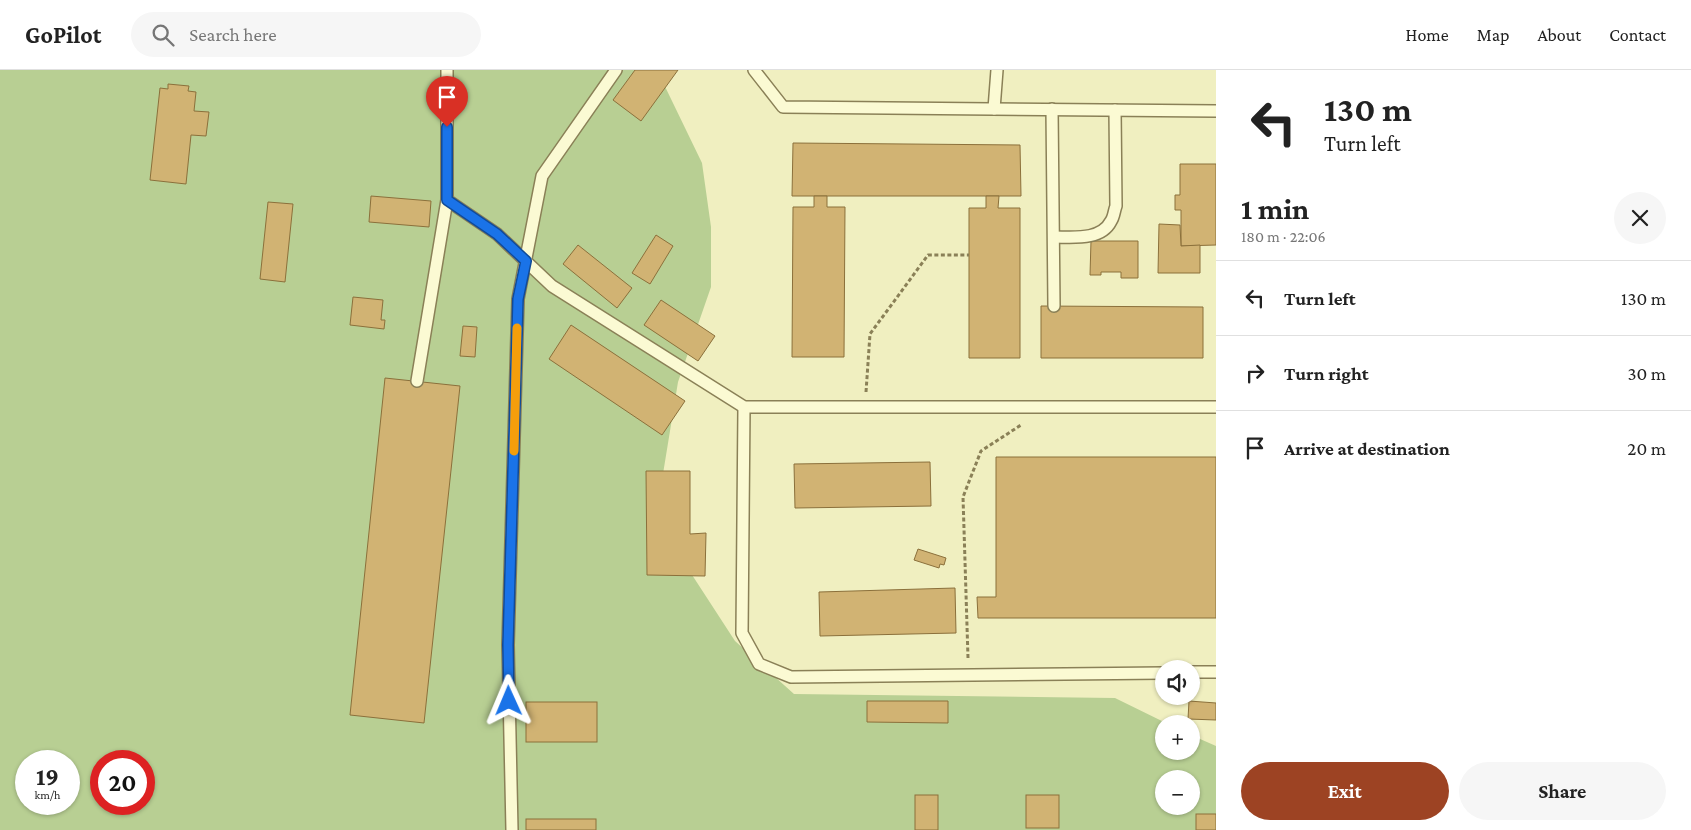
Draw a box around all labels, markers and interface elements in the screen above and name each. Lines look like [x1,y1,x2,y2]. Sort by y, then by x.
search box [131,12,481,57]
text: GoPilot [25,21,101,48]
icon: search [149,21,177,49]
text: Search here [189,24,277,45]
text: Home [1406,25,1449,45]
text: Map [1477,25,1509,45]
text: About [1537,25,1581,45]
text: Contact [1609,25,1666,45]
pin [426,76,468,127]
icon: arrive [433,83,461,111]
icon: left [1241,90,1306,155]
text: 130 m [1324,90,1412,129]
text: Turn left [1324,131,1401,156]
text: 1 min [1241,192,1309,225]
button: close [1614,192,1666,244]
text: 180 m · 22:06 [1241,228,1326,245]
icon: left [1241,284,1269,312]
text: Turn left [1284,288,1356,309]
text: 130 m [1621,288,1666,309]
icon: right [1241,359,1269,387]
text: Turn right [1284,363,1369,384]
text: 30 m [1627,363,1666,384]
icon: arrive [1241,434,1269,462]
text: Arrive at destination [1284,438,1450,459]
text: 20 m [1627,438,1666,459]
map controls [1155,660,1200,815]
button: sound [1155,660,1200,705]
position arrow [482,674,534,726]
button: + [1155,715,1200,760]
speed limit sign: 20 [90,750,155,815]
button: Exit [1241,762,1449,820]
button: Share [1459,762,1666,820]
text: 19 [36,763,59,790]
button: − [1155,770,1200,815]
text: km/h [35,788,60,802]

